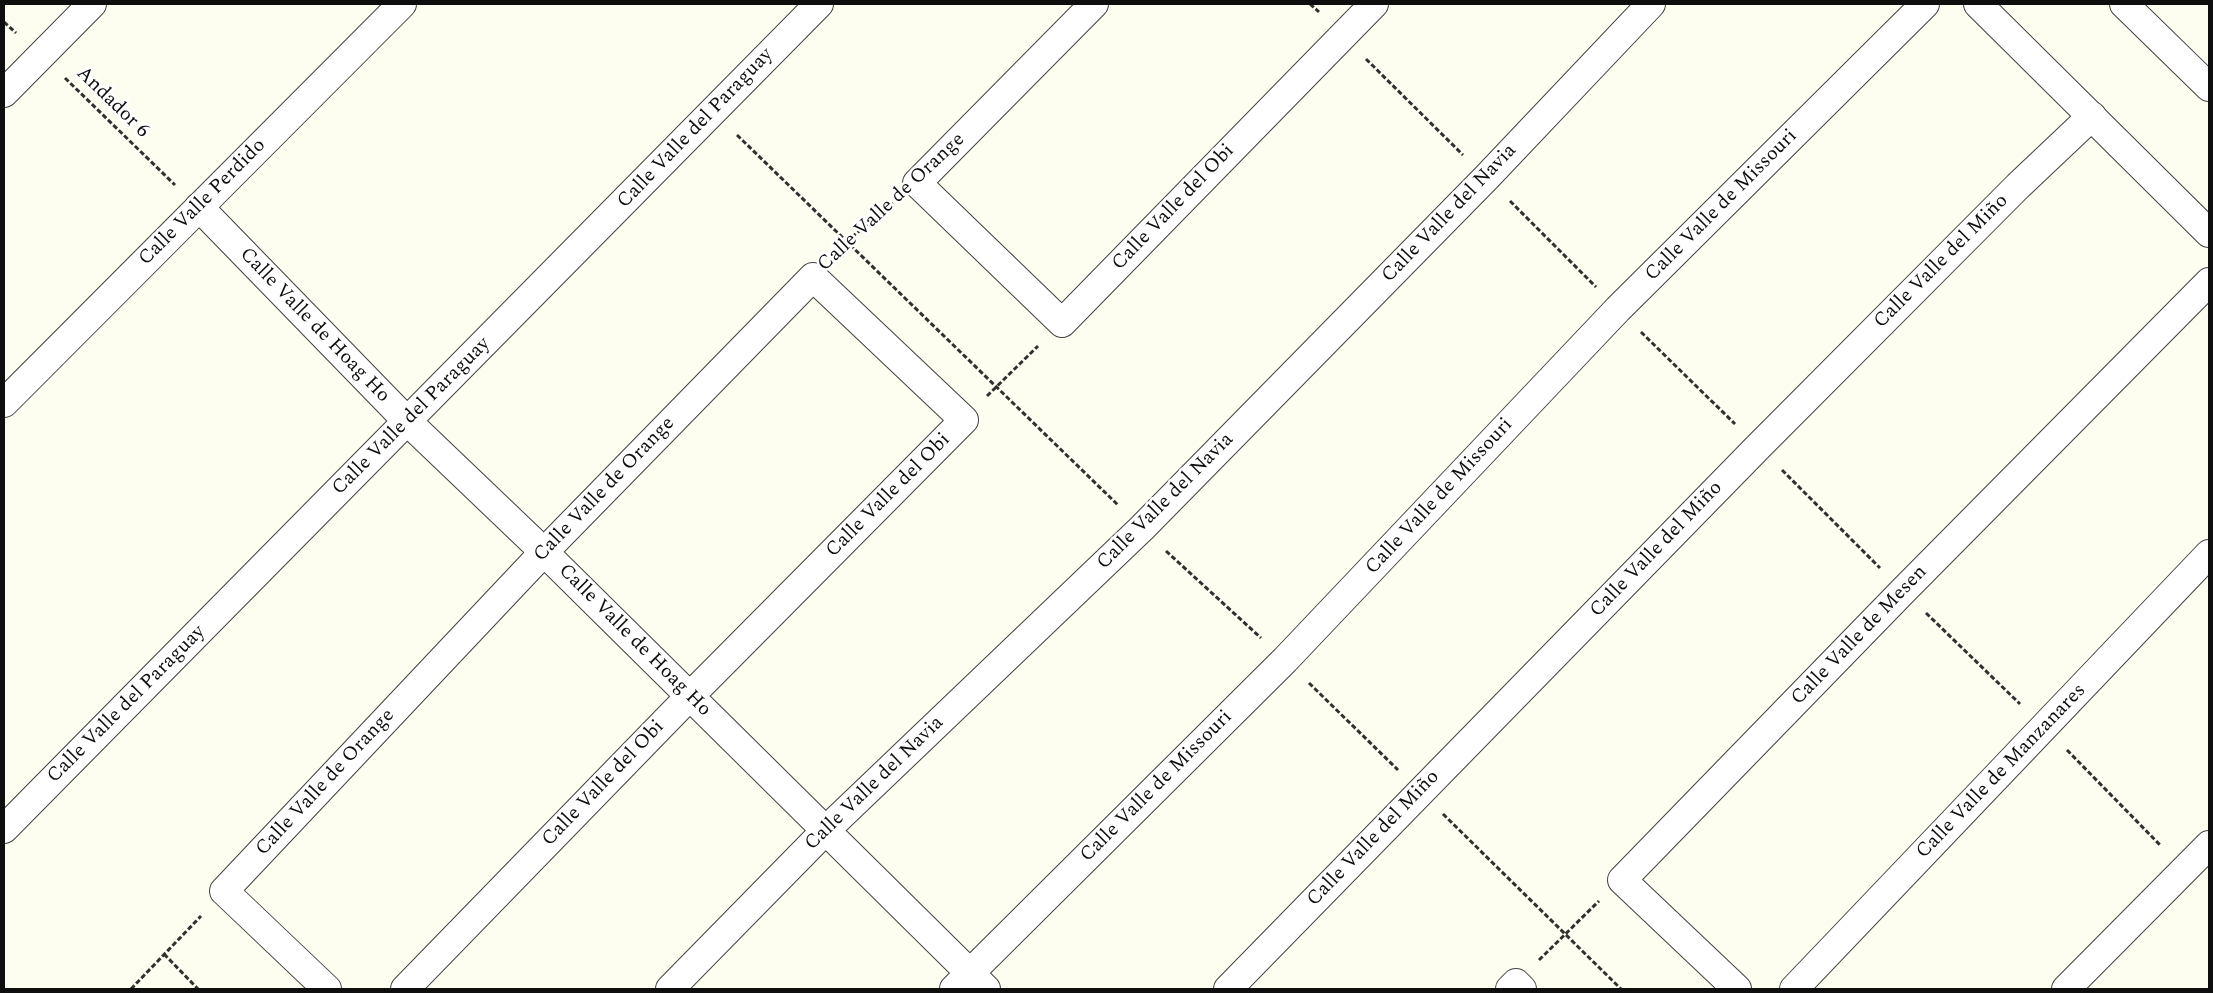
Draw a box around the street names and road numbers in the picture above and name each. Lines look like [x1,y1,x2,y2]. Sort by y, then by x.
street label: Calle Valle del Paraguay [613,44,779,214]
street label: Andador 6 [70,62,154,144]
street label: Calle Valle de Missouri [1641,125,1803,287]
street label: Calle Valle de Orange [813,129,971,277]
street label: Calle Valle Perdido [134,134,272,272]
street label: Calle Valle del Obi [1108,140,1240,276]
street label: Calle Valle del Navia [1378,140,1522,288]
street label: Calle Valle del Miño [1870,190,2014,334]
street label: Calle Valle de Hoag Ho [234,244,394,408]
street label: Calle Valle del Paraguay [328,333,496,501]
street label: Calle Valle de Orange [530,412,680,568]
street label: Calle Valle de Missouri [1361,414,1519,580]
street label: Calle Valle del Obi [822,429,956,563]
street label: Calle Valle del Navia [1093,429,1239,575]
street label: Calle Valle del Miño [1586,477,1728,623]
street label: Calle Valle de Hoag Ho [553,560,715,722]
street label: Calle Valle de Mesen [1787,561,1933,711]
street label: Calle Valle del Paraguay [43,621,211,789]
street label: Calle Valle de Manzanares [1912,680,2092,864]
street label: Calle Valle de Orange [252,704,400,862]
street label: Calle Valle de Missouri [1076,706,1238,868]
street label: Calle Valle del Navia [801,712,949,856]
street label: Calle Valle del Obi [538,716,670,852]
street label: Calle Valle del Miño [1303,766,1445,912]

